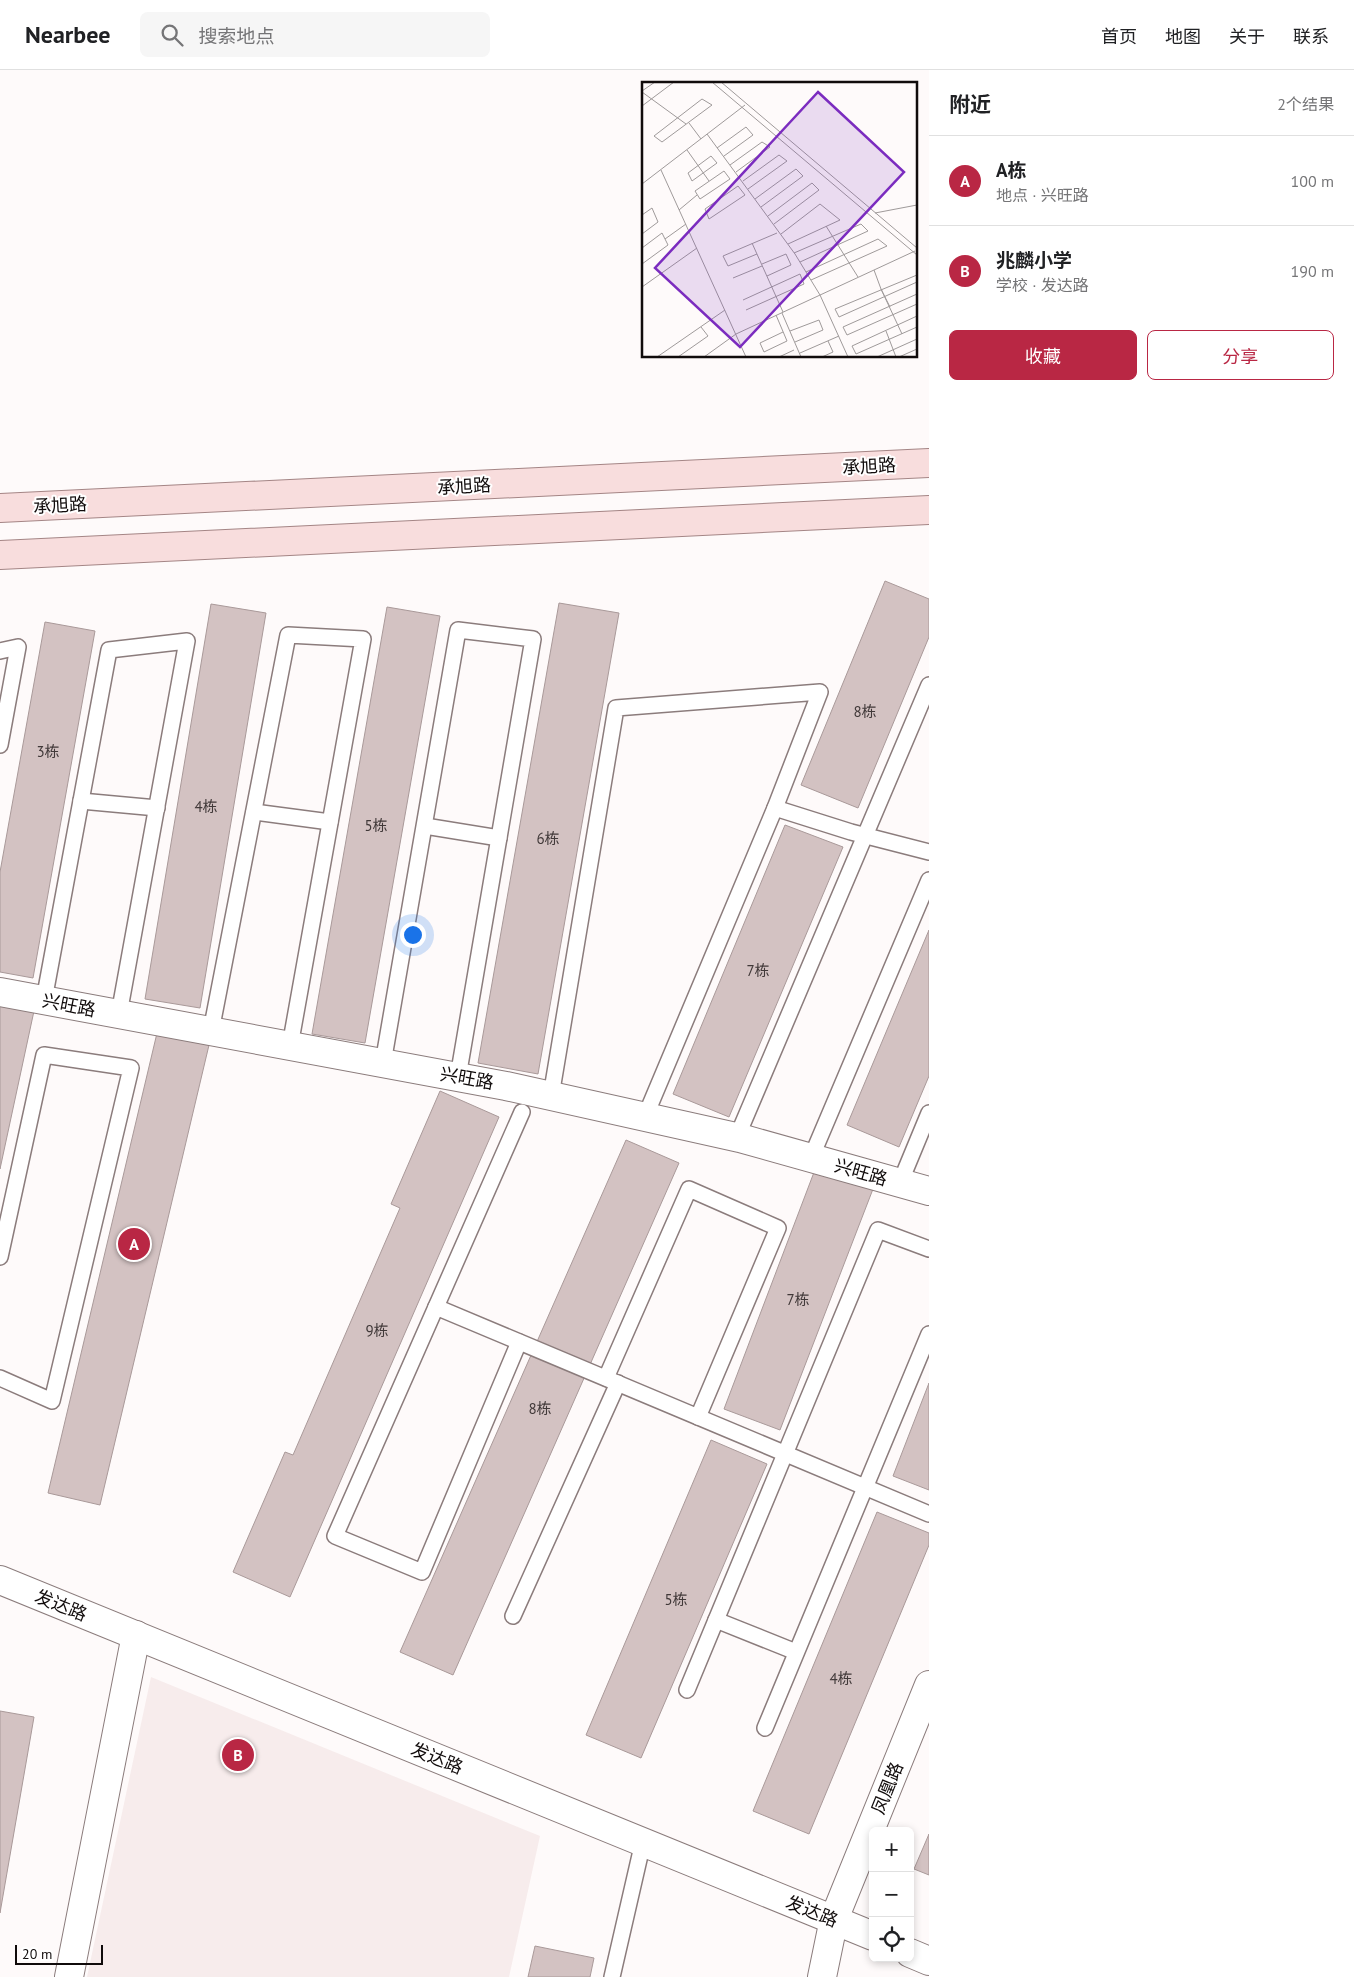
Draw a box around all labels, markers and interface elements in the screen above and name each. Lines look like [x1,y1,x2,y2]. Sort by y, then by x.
search box [140,12,490,57]
text: Nearbee [25,19,110,50]
icon: search [158,21,186,49]
text: 搜索地点 [198,24,274,48]
text: 首页 [1101,25,1137,48]
text: 地图 [1165,25,1201,48]
text: 关于 [1229,25,1265,48]
text: 联系 [1293,25,1329,48]
inset map [642,82,916,358]
text: 附近 [949,91,991,118]
text: 2个结果 [1277,94,1334,114]
text: A栋 [996,158,1027,182]
text: A [960,171,970,191]
text: 100 m [1291,171,1334,191]
text: 地点 · 兴旺路 [996,185,1089,205]
text: 兆麟小学 [996,248,1072,272]
text: B [960,261,970,281]
text: 190 m [1291,261,1334,281]
text: 学校 · 发达路 [996,275,1089,295]
button: 收藏 [949,330,1137,380]
button: 分享 [1147,330,1334,380]
street label: 承旭路 [841,453,897,479]
street label: 承旭路 [436,473,492,499]
street label: 承旭路 [32,492,88,518]
house number: 8栋 [853,702,877,721]
house number: 3栋 [36,742,60,761]
house number: 4栋 [194,797,218,816]
house number: 5栋 [364,816,388,835]
house number: 6栋 [536,829,560,848]
your location [400,922,426,948]
house number: 7栋 [746,961,770,980]
street label: 兴旺路 [40,989,98,1021]
street label: 兴旺路 [438,1062,496,1094]
street label: 兴旺路 [832,1154,890,1190]
pin: A [118,1225,150,1263]
house number: 7栋 [786,1290,810,1309]
house number: 9栋 [365,1321,389,1340]
house number: 8栋 [528,1399,552,1418]
street label: 发达路 [32,1584,90,1626]
house number: 5栋 [664,1590,688,1609]
house number: 4栋 [829,1669,853,1688]
pin: B [222,1736,254,1774]
street label: 发达路 [408,1737,466,1779]
street label: 凤凰路 [866,1759,908,1817]
map controls [869,1827,914,1962]
button: + [869,1827,914,1872]
button: − [869,1872,914,1917]
street label: 发达路 [783,1890,841,1932]
button: locate [869,1917,914,1962]
scale bar [15,1942,102,1965]
text: 20 m [22,1945,52,1963]

